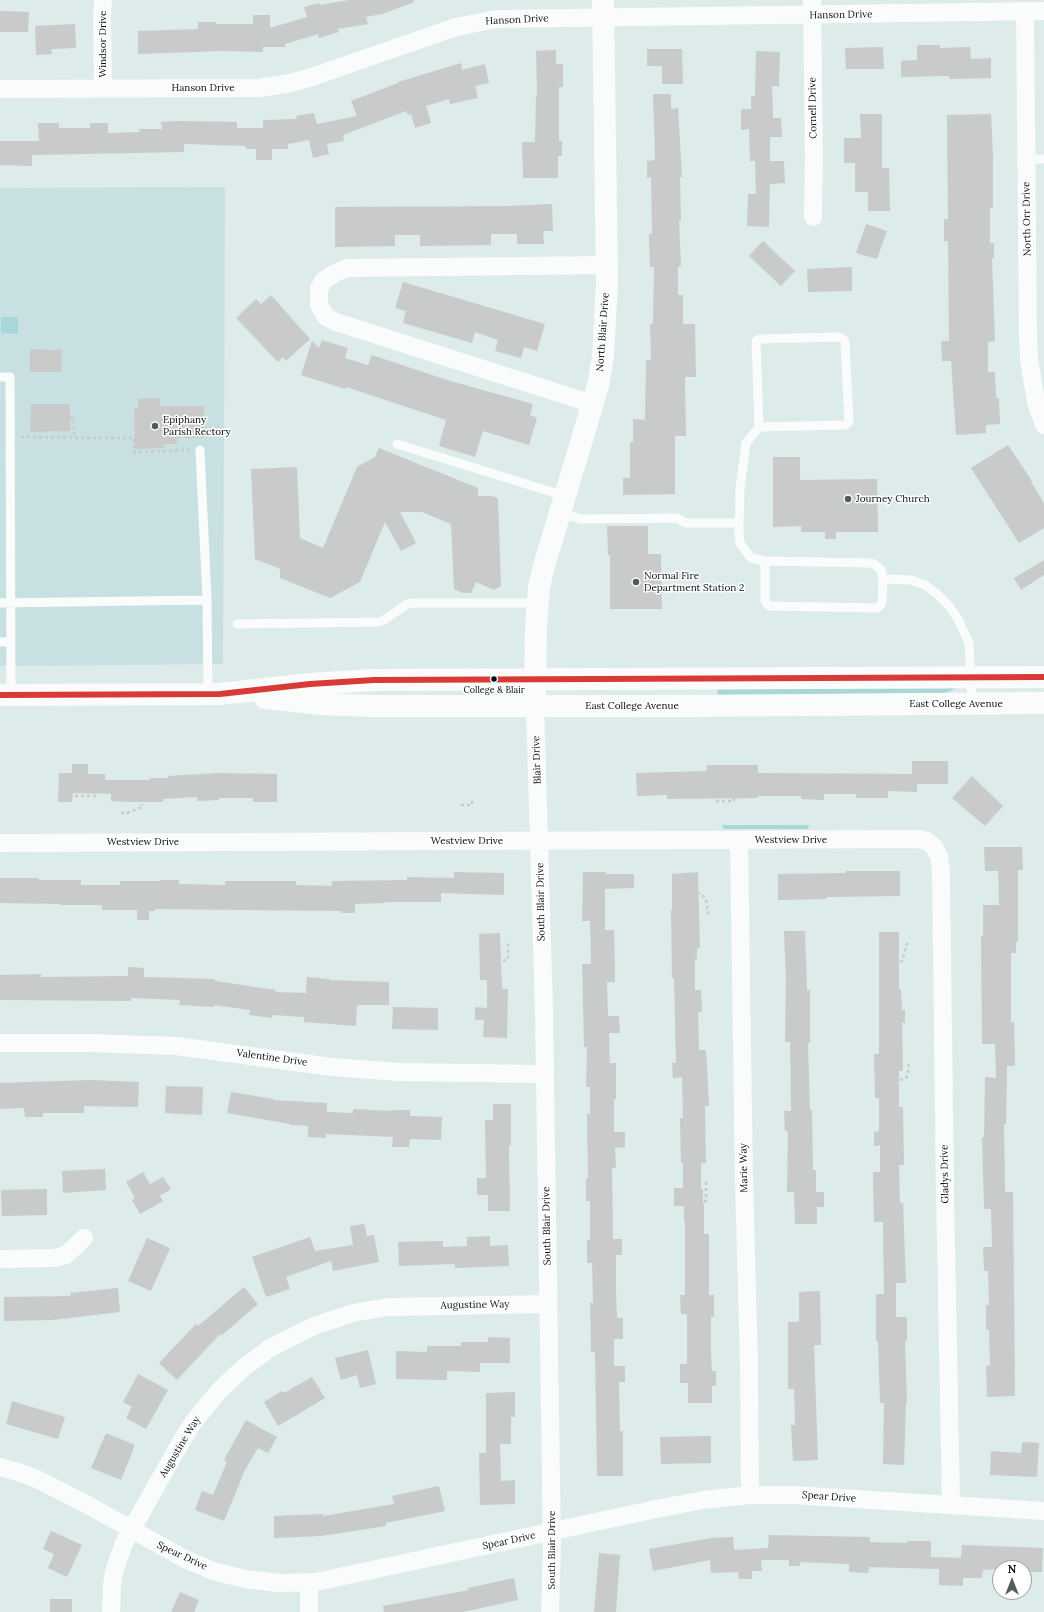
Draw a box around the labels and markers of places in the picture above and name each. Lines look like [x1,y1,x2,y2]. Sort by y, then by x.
place label: Epiphany Parish Rectory [163,414,231,438]
marker: Epiphany Parish Rectory [150,421,160,431]
place label: Journey Church [856,493,930,505]
marker: Journey Church [843,494,853,504]
place label: Normal Fire Department Station 2 [644,570,744,594]
marker: Normal Fire Department Station 2 [631,577,641,587]
marker: College & Blair [489,674,499,684]
place label: College & Blair [463,685,525,695]

